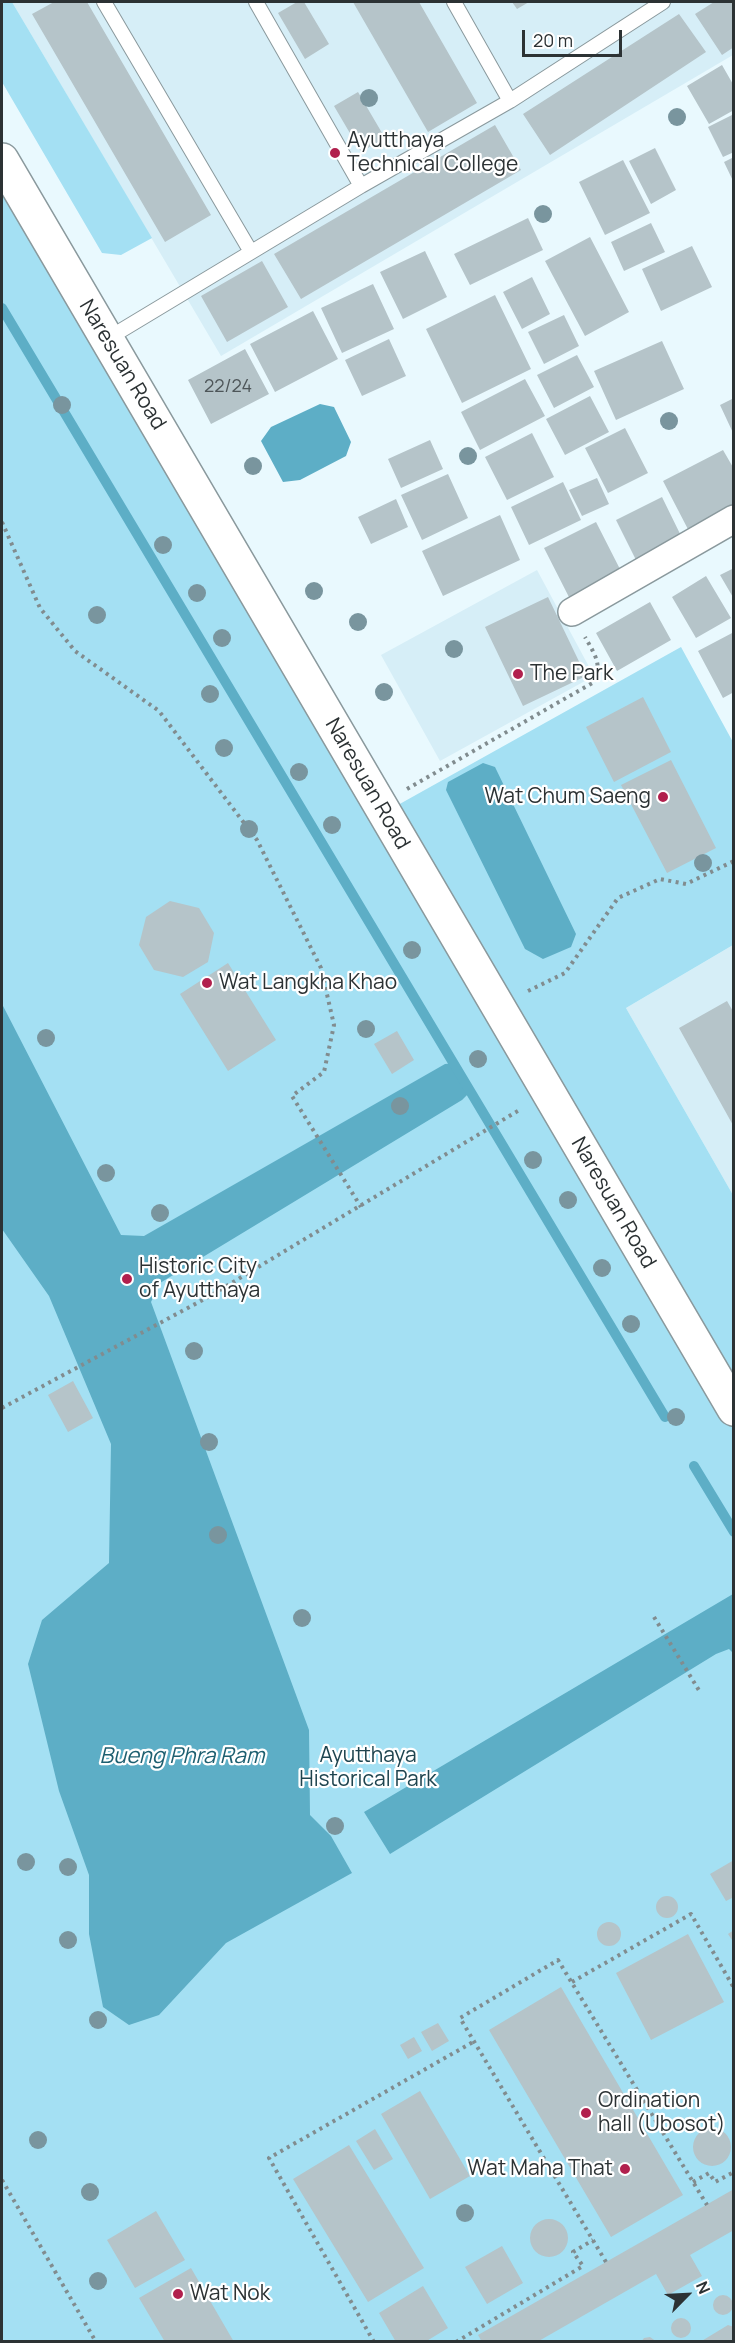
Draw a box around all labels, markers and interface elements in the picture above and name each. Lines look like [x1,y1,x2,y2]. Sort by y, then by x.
scale bar [525,18,626,56]
text: 20 m [533,28,573,52]
place label: Ayutthaya Technical College [347,128,518,178]
marker: Ayutthaya Technical College [328,146,342,160]
street label: Naresuan Road [73,295,171,435]
house number: 22/24 [204,376,252,398]
place label: The Park [530,661,613,687]
marker: The Park [511,667,525,681]
street label: Naresuan Road [319,714,415,854]
place label: Wat Chum Saeng [485,784,651,810]
marker: Wat Chum Saeng [656,790,670,804]
place label: Wat Langkha Khao [219,970,397,996]
marker: Wat Langkha Khao [200,976,214,990]
street label: Naresuan Road [565,1133,661,1273]
place label: Historic City of Ayutthaya [139,1254,260,1304]
marker: Historic City of Ayutthaya [120,1272,134,1286]
park label: Ayutthaya Historical Park [299,1743,437,1793]
water label: Bueng Phra Ram [100,1744,264,1770]
place label: Ordination hall (Ubosot) [598,2088,725,2138]
marker: Ordination hall (Ubosot) [579,2106,593,2120]
place label: Wat Maha That [467,2156,613,2182]
marker: Wat Maha That [618,2162,632,2176]
north arrow [657,2265,717,2325]
text: N [691,2278,716,2297]
place label: Wat Nok [190,2281,270,2307]
marker: Wat Nok [171,2287,185,2301]

